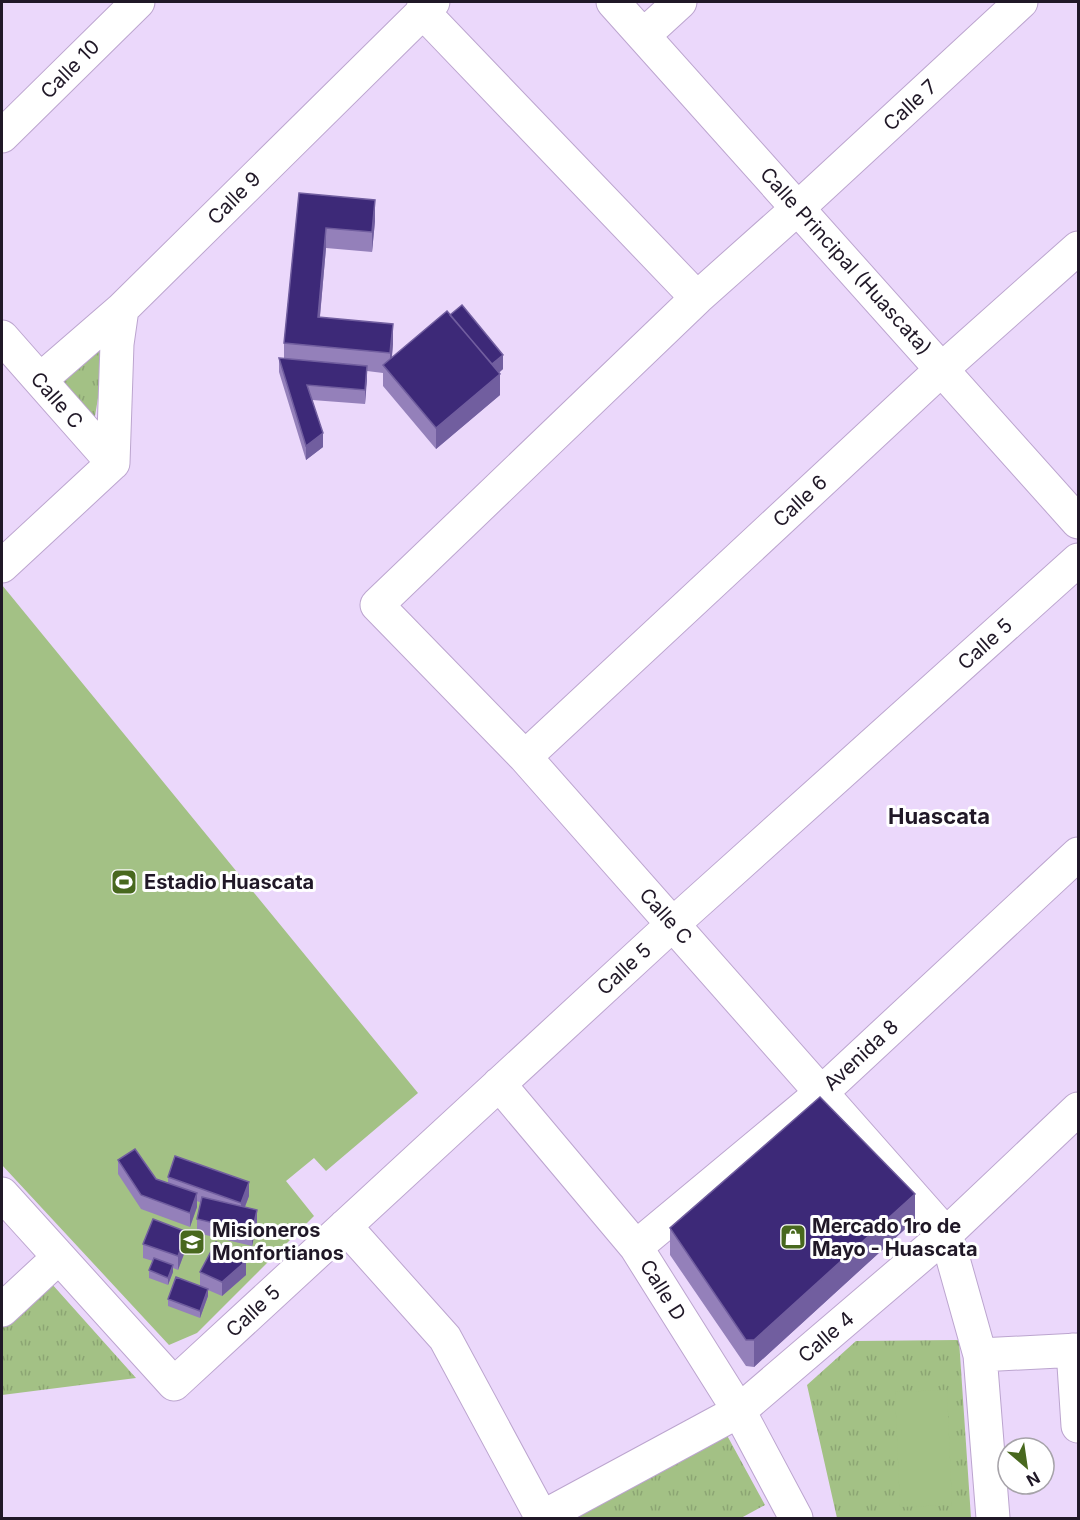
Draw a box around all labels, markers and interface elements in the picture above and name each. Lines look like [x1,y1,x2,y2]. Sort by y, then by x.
street label: Calle 10 [36,35,104,103]
street label: Calle 7 [878,74,942,136]
street label: Calle Principal (Huascata) [755,162,937,360]
street label: Calle 9 [202,166,266,230]
street label: Calle C [26,367,88,433]
street label: Calle 6 [768,470,832,532]
street label: Calle 5 [953,613,1017,675]
district label: Huascata [888,803,990,829]
sports icon: Estadio Huascata [109,867,139,897]
place label: Estadio Huascata [144,870,314,894]
street label: Calle C [635,883,697,949]
street label: Calle 5 [592,938,656,1000]
street label: Avenida 8 [819,1014,903,1096]
place label: Mercado 1ro de Mayo - Huascata [812,1214,978,1261]
place label: Misioneros Monfortianos [212,1218,344,1265]
shop icon: Mercado 1ro de Mayo - Huascata [778,1222,808,1252]
school or university icon: Misioneros Monfortianos [177,1227,207,1257]
street label: Calle D [635,1255,691,1325]
street label: Calle 5 [221,1280,285,1342]
street label: Calle 4 [793,1306,859,1368]
north arrow [996,1436,1056,1496]
text: N [1023,1467,1043,1491]

